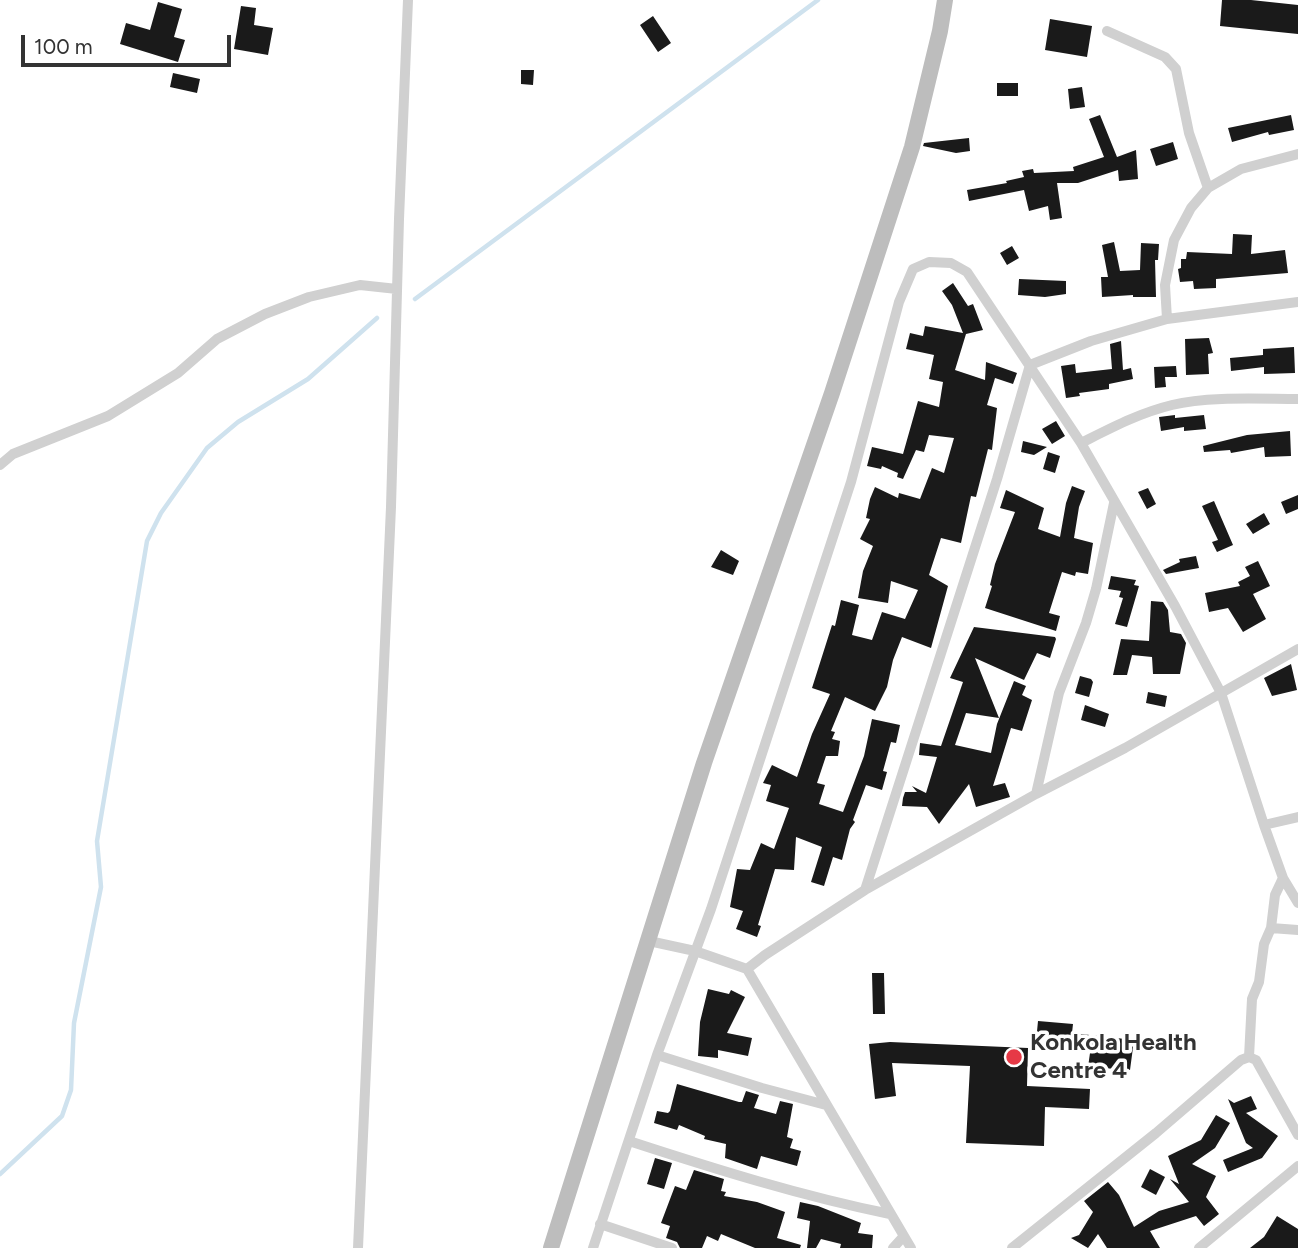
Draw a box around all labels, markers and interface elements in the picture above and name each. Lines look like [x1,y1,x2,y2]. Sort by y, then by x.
scale bar [24,21,234,65]
text: 100 m [34,34,93,59]
place label: Konkola Health Centre 4 [1030,1029,1197,1085]
marker: Konkola Health Centre 4 [1004,1047,1024,1067]

